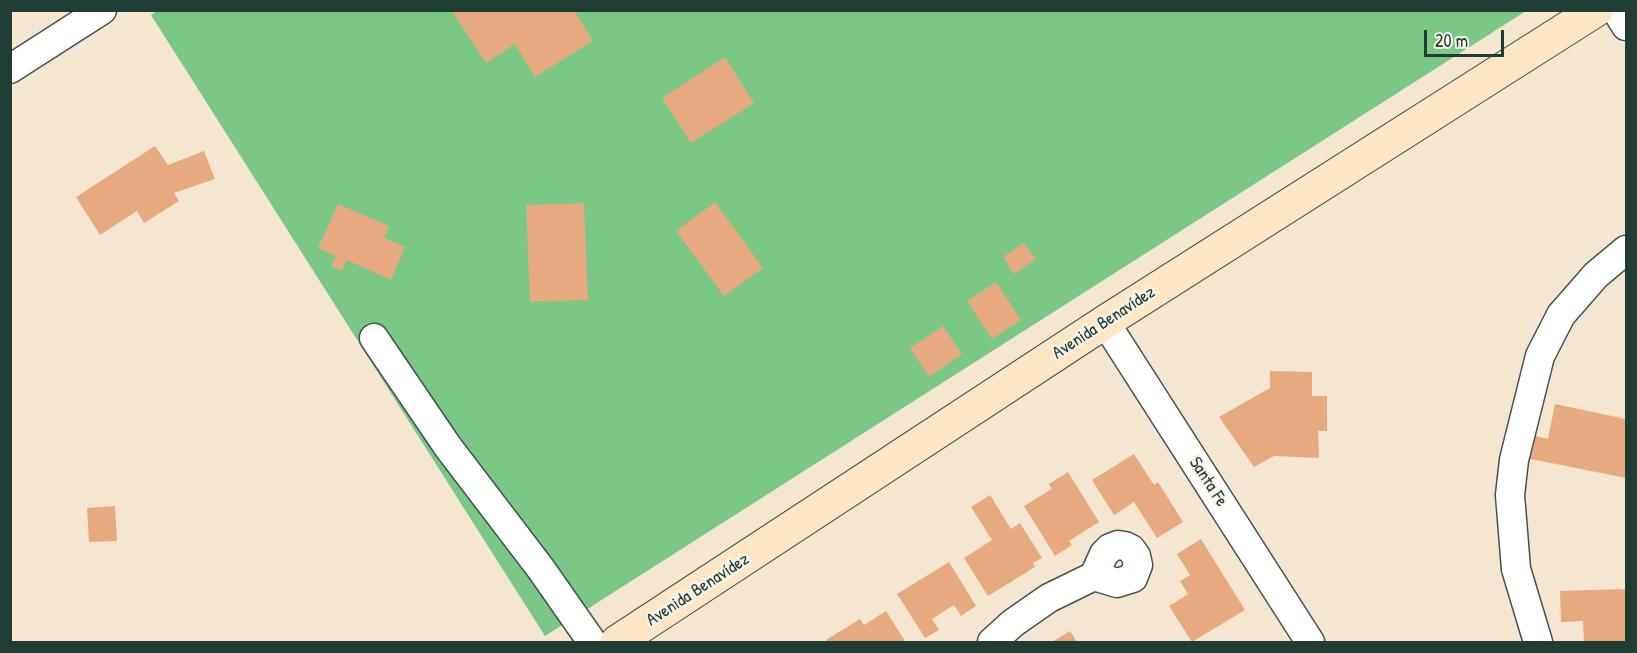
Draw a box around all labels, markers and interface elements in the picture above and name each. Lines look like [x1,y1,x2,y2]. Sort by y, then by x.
scale bar [1427,18,1506,56]
text: 20 m [1435,28,1468,53]
street label: Avenida Benavídez [1049,282,1159,364]
street label: Santa Fe [1184,453,1232,511]
street label: Avenida Benavídez [643,549,753,631]

